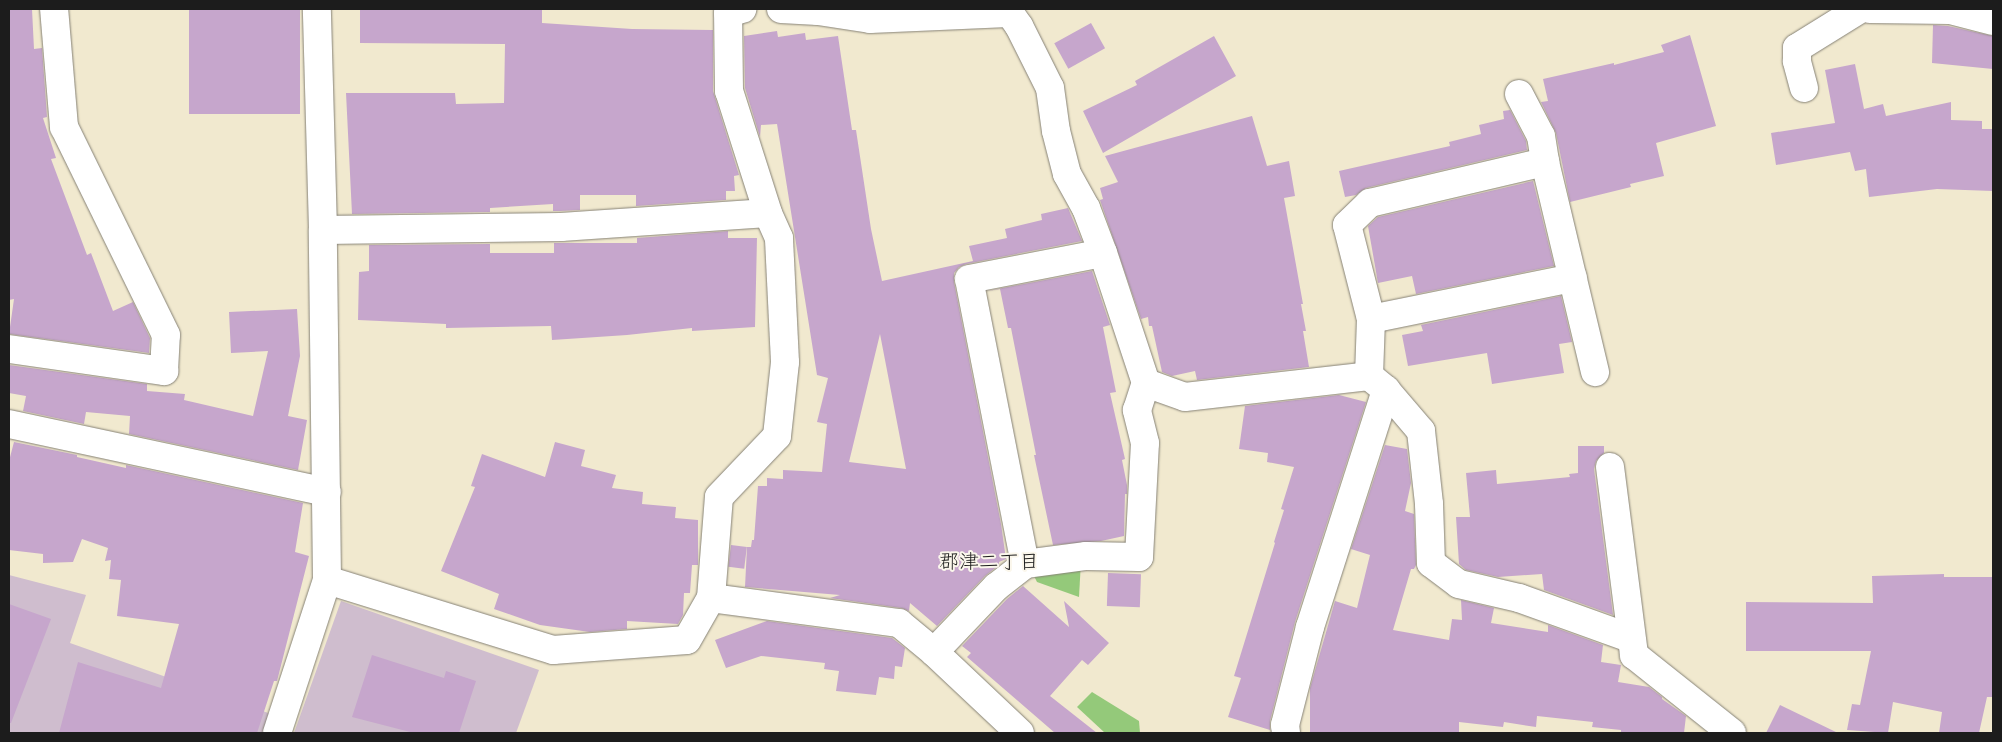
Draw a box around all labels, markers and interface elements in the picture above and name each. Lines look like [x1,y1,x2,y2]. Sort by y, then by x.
district label: 郡津二丁目 [939,549,1039,573]

